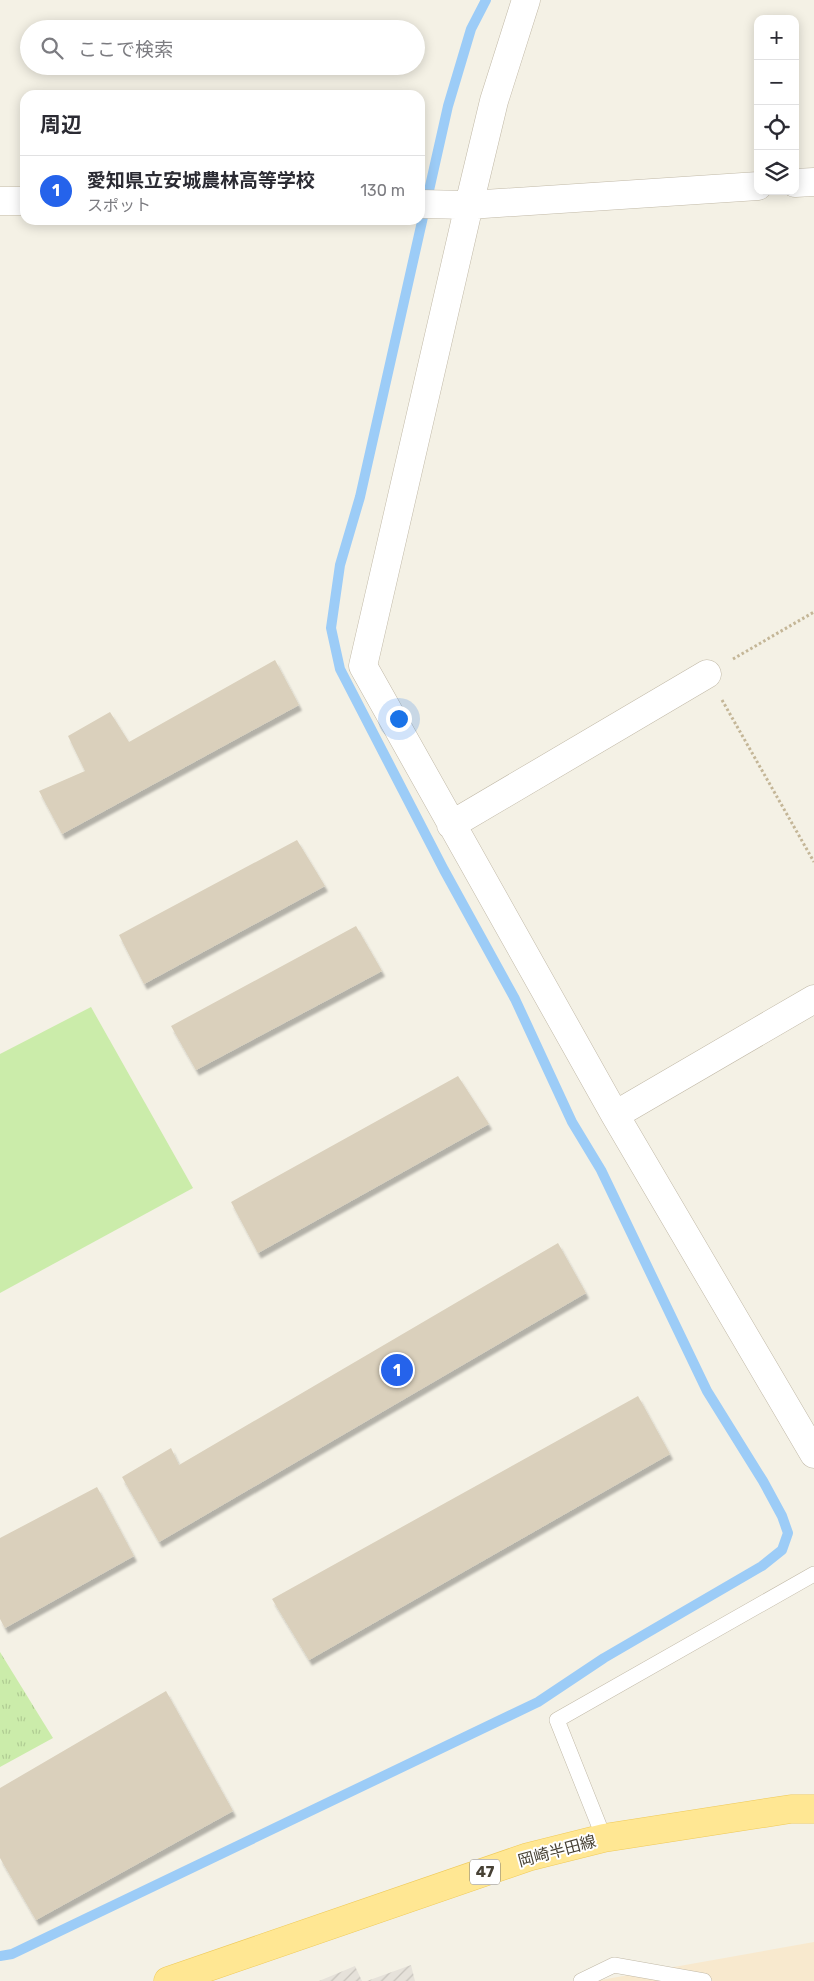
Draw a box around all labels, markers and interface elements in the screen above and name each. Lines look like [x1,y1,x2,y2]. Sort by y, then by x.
map controls [754,15,799,195]
button: + [754,15,799,60]
search box [20,20,425,75]
icon: search [38,34,66,62]
text: ここで検索 [78,38,173,61]
button: − [754,60,799,105]
button: locate [754,105,799,150]
text: 周辺 [40,112,82,137]
button: layers [754,150,799,195]
text: 愛知県立安城農林高等学校 [87,169,315,192]
text: 1 [52,181,60,200]
text: 130 m [360,181,405,200]
text: スポット [87,196,151,215]
your location [386,706,412,732]
pin: 1 [381,1351,413,1389]
street label: 岡崎半田線 [516,1831,598,1871]
road number: 47 [470,1860,500,1884]

